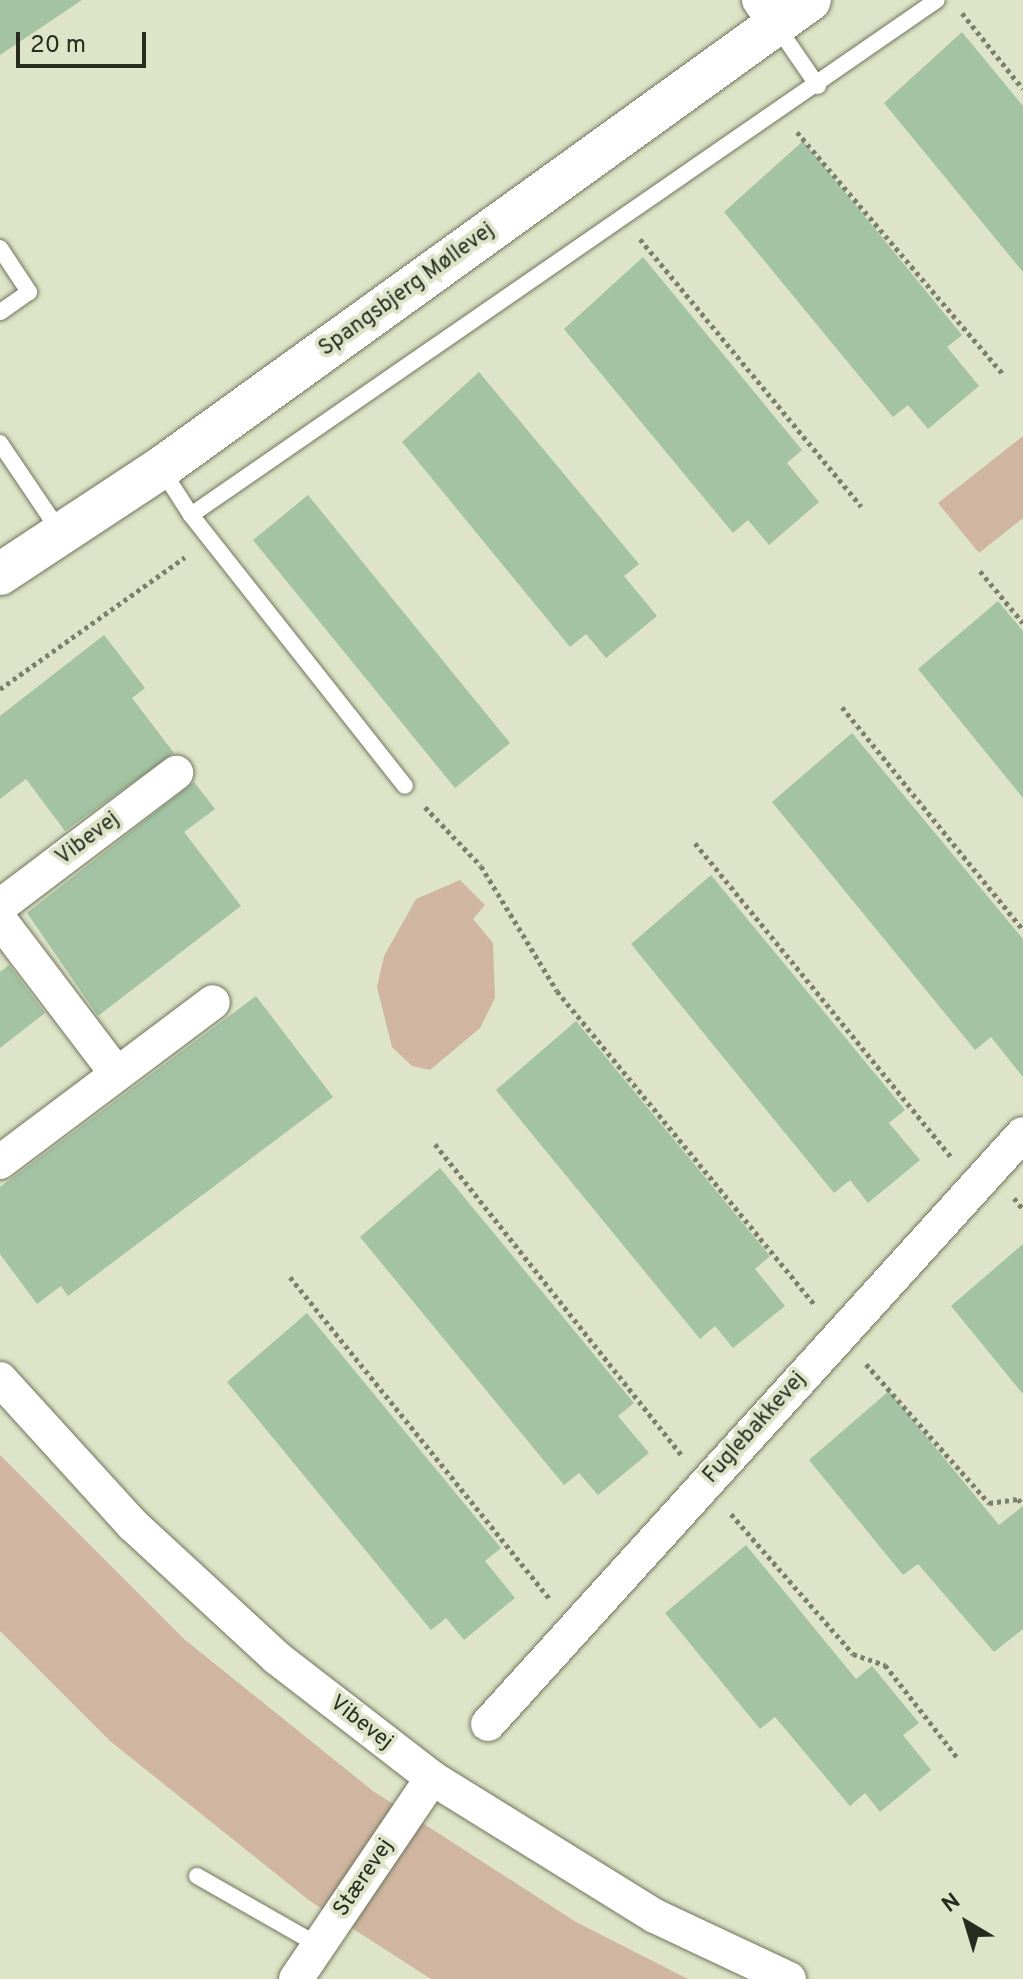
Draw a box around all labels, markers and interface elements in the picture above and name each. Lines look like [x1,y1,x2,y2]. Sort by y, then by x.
scale bar [20,16,150,66]
text: 20 m [30,31,86,61]
street label: Spangsbjerg Møllevej [314,218,500,362]
street label: Vibevej [51,807,125,871]
street label: Fuglebakkevej [698,1367,812,1489]
street label: Vibevej [324,1690,398,1756]
street label: Stærevej [328,1834,400,1922]
north arrow [927,1883,1007,1963]
text: N [937,1888,966,1919]

